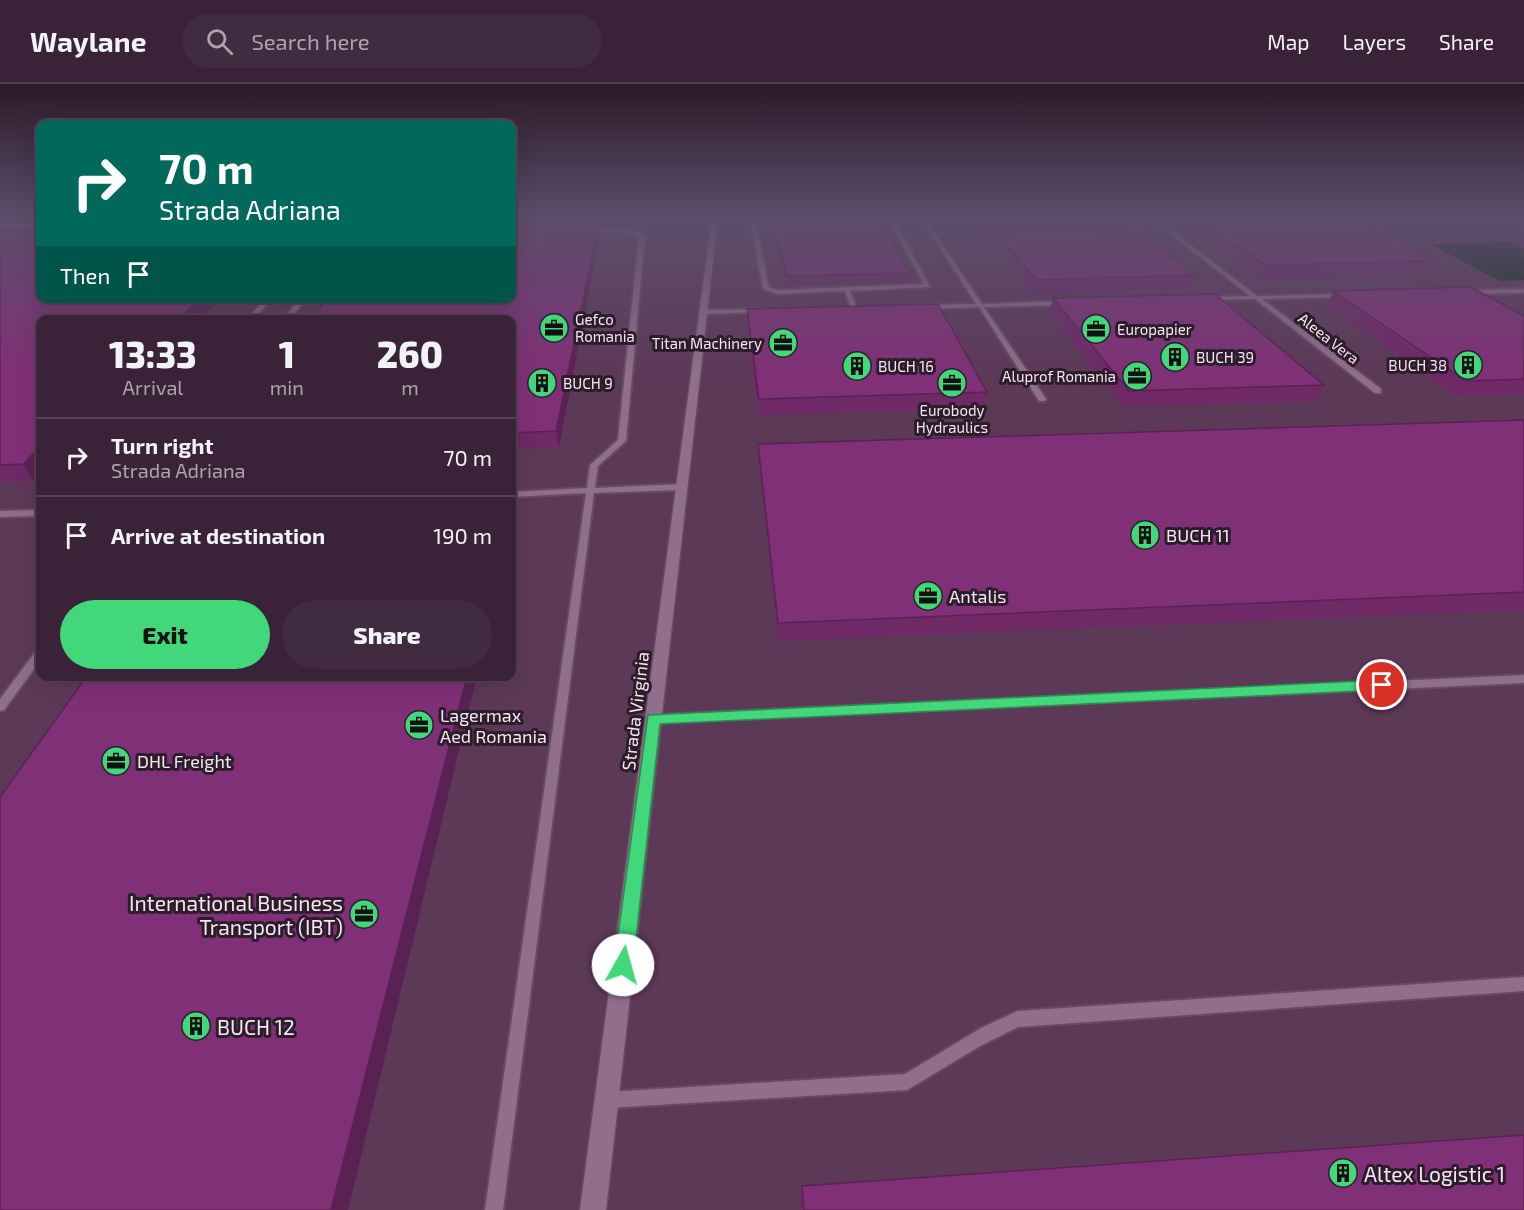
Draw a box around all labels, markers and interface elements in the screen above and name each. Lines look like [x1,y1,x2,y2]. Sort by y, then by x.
search box [182,14,602,68]
text: Waylane [30,24,146,58]
icon: search [203,25,236,58]
text: Search here [251,28,370,54]
text: Map [1267,29,1309,54]
text: Layers [1342,29,1406,54]
text: Share [1439,29,1494,54]
text: 70 m [159,142,254,192]
icon: right [60,144,138,222]
text: Strada Adriana [159,193,341,225]
icon: arrive [122,258,155,291]
text: Then [60,262,110,288]
street label: Aleea Vera [1295,309,1363,367]
place label: Gefco Romania [575,310,635,345]
office icon: Gefco Romania [538,312,570,344]
office icon: Europapier [1080,313,1112,345]
place label: Europapier [1117,320,1192,338]
office icon: Titan Machinery [767,327,799,359]
text: 13:33 [109,332,197,375]
text: 1 [279,332,295,375]
text: 260 [377,332,443,375]
place label: Titan Machinery [652,334,762,352]
building icon: BUCH 39 [1159,341,1191,373]
place label: BUCH 39 [1196,348,1254,366]
building icon: BUCH 38 [1452,349,1484,381]
building icon: BUCH 16 [841,350,873,382]
place label: BUCH 38 [1388,356,1447,374]
place label: BUCH 16 [878,357,934,375]
office icon: Aluprof Romania [1121,360,1153,392]
building icon: BUCH 9 [526,367,558,399]
office icon: Eurobody Hydraulics [936,367,968,399]
place label: Aluprof Romania [1002,367,1116,385]
place label: BUCH 9 [563,374,613,392]
text: Arrival [122,375,183,399]
text: min [270,375,304,399]
text: m [401,375,419,399]
place label: Eurobody Hydraulics [916,401,988,436]
text: Turn right [111,432,213,458]
icon: right [60,441,93,474]
text: 70 m [443,444,492,470]
text: Strada Adriana [111,458,246,482]
icon: arrive [60,519,93,552]
building icon: BUCH 11 [1129,519,1161,551]
text: Arrive at destination [111,522,325,548]
text: 190 m [433,522,492,548]
place label: BUCH 11 [1166,524,1230,546]
office icon: Antalis [912,580,944,612]
place label: Antalis [949,585,1006,607]
button: Exit [60,600,270,669]
button: Share [282,600,492,669]
street label: Strada Virginia [617,650,653,772]
pin [1356,659,1407,710]
icon: arrive [1365,668,1398,701]
place label: Lagermax Aed Romania [440,704,547,747]
office icon: Lagermax Aed Romania [403,709,435,741]
office icon: DHL Freight [100,745,132,777]
place label: DHL Freight [137,750,232,772]
place label: International Business Transport (IBT) [129,890,343,939]
office icon: International Business Transport (IBT) [348,898,380,930]
position arrow [591,933,655,997]
building icon: BUCH 12 [180,1010,212,1042]
place label: BUCH 12 [217,1014,295,1039]
building icon: Altex Logistic 1 [1327,1157,1359,1189]
place label: Altex Logistic 1 [1364,1161,1505,1186]

